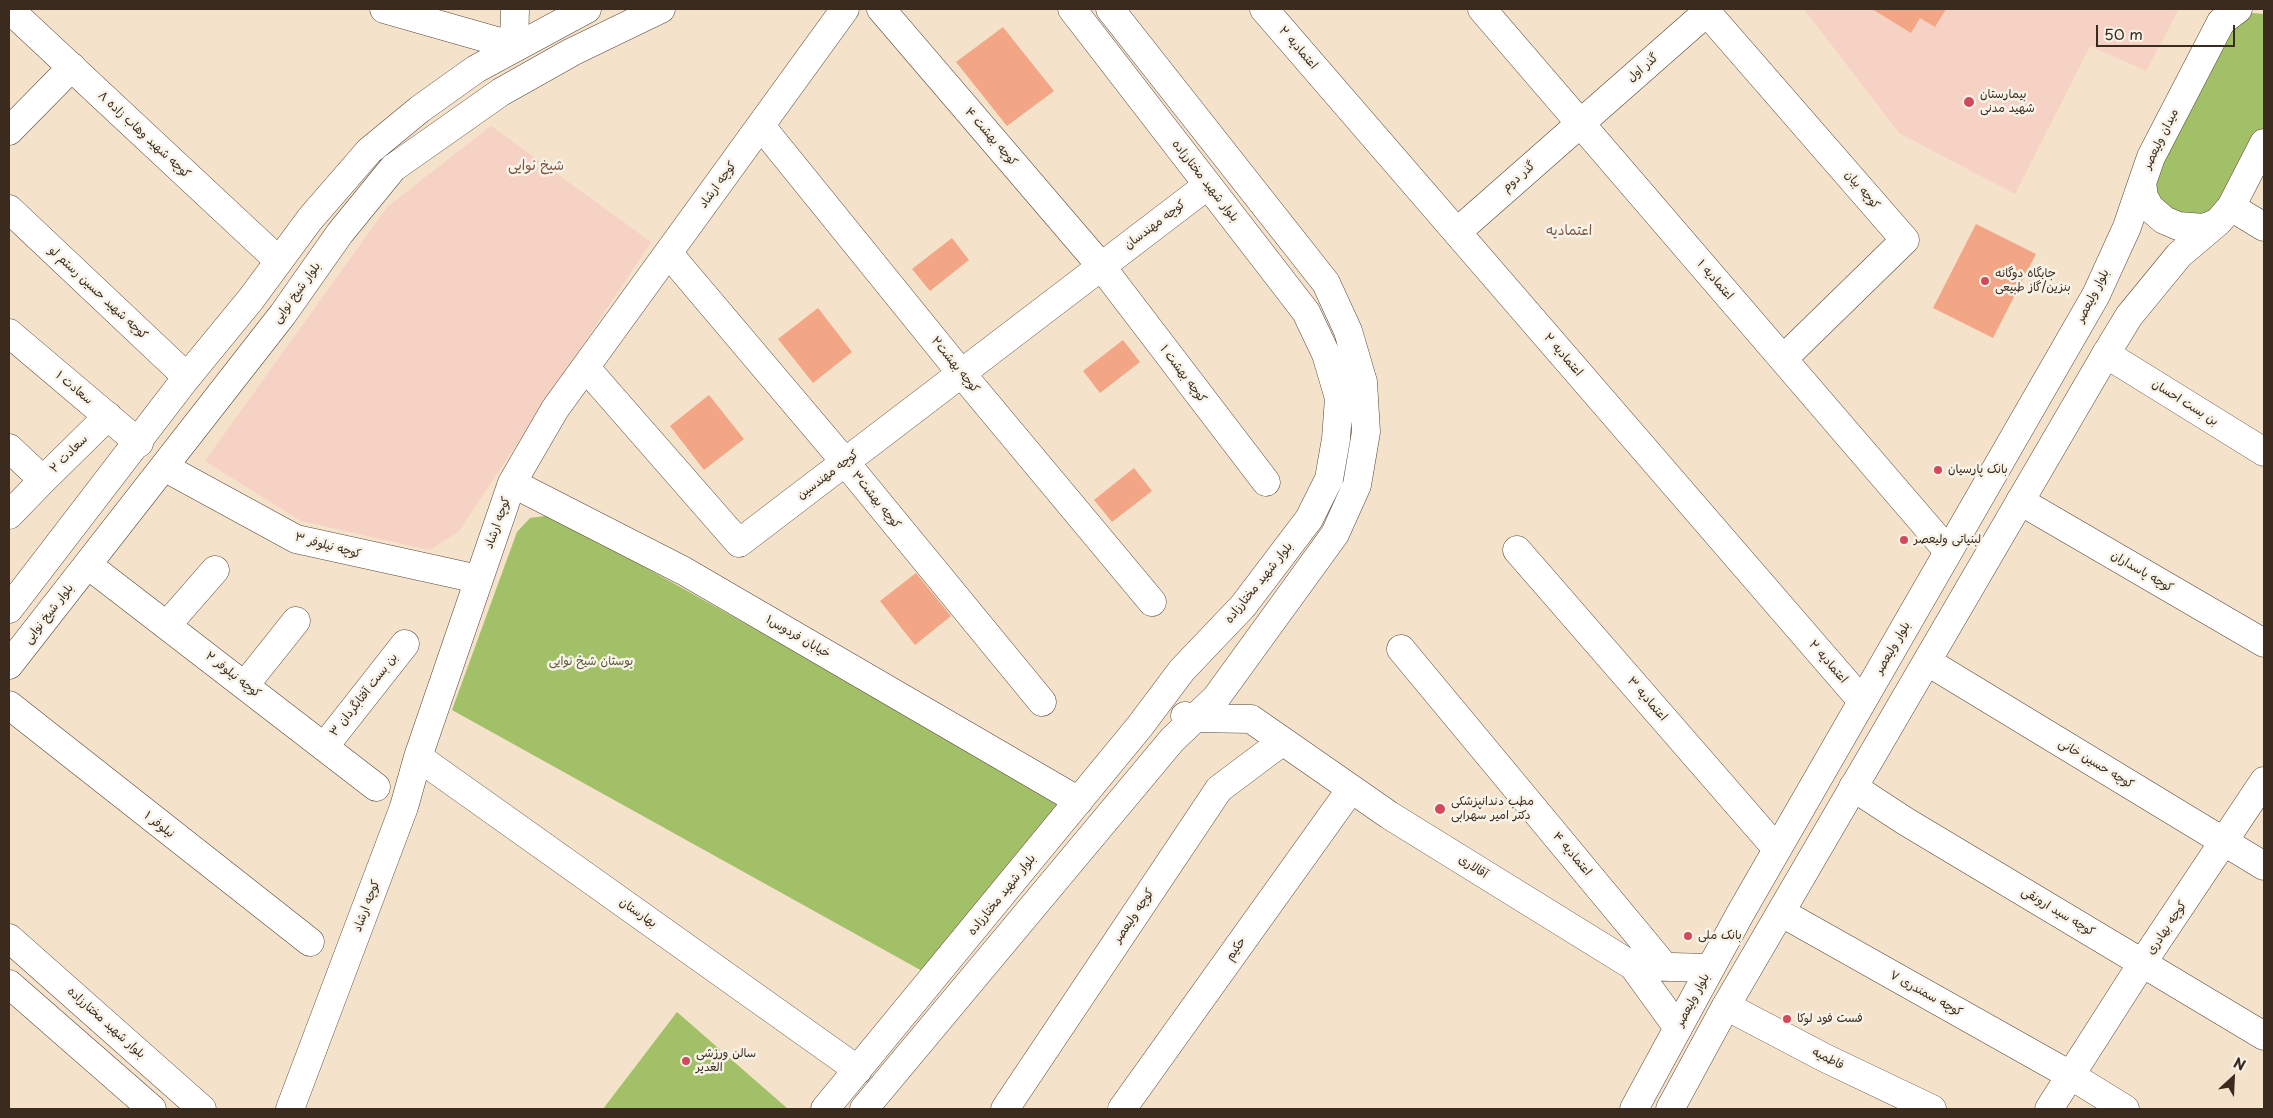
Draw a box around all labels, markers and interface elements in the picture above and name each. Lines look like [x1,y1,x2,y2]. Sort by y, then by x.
scale bar [2098,15,2237,47]
text: 50 m [2104,22,2143,45]
street label: اعتمادیه ۲ [1276,24,1320,72]
street label: گذر اول [1625,51,1661,85]
place label: بیمارستان شهید مدنی [1980,88,2035,116]
street label: کوچه شهید وهاب زاده ۸ [95,89,193,181]
marker: بیمارستان شهید مدنی [1962,95,1976,109]
street label: کوچه بهشت ۴ [962,105,1020,169]
street label: میدان ولیعصر [2140,107,2182,171]
street label: بلوار شهید مختارزاده [1169,137,1241,225]
district label: شیخ نوایی [508,158,564,174]
street label: کوچه ارشاد [696,159,740,211]
street label: گذر دوم [1499,159,1539,195]
street label: کوچه بیان [1841,168,1883,212]
street label: کوچه مهندسان [1122,197,1188,253]
district label: اعتمادیه [1546,223,1592,239]
street label: کوچه شهید حسین رستم لو [45,243,151,343]
street label: اعتمادیه ۱ [1694,257,1736,303]
street label: بلوار شیخ نوایی [270,260,324,326]
place label: جایگاه دوگانه بنزین/گاز طبیعی [1995,267,2071,295]
street label: بلوار ولیعصر [2073,267,2113,325]
marker: جایگاه دوگانه بنزین/گاز طبیعی [1979,275,1991,287]
street label: اعتمادیه ۲ [1541,331,1585,379]
street label: کوچه بهشت۲ [928,334,982,396]
street label: کوچه بهشت ۱ [1157,342,1209,406]
street label: سعادت ۱ [53,368,95,408]
street label: بن بست احسان [2149,377,2221,429]
street label: سعادت ۲ [47,432,91,476]
street label: کوچه مهندسین [794,447,862,503]
place label: بانک پارسیان [1948,463,2008,477]
marker: بانک پارسیان [1932,464,1944,476]
street label: کوچه بهشت۳ [848,468,904,532]
street label: کوچه ارشاد [482,495,514,551]
street label: کوچه نیلوفر ۳ [293,530,363,562]
place label: لبنیاتی ولیعصر [1914,533,1981,547]
marker: لبنیاتی ولیعصر [1898,534,1910,546]
street label: بلوار شهید مختارزاده [1222,540,1296,626]
street label: کوچه پاسداران [2108,548,2176,596]
street label: بلوار شیخ نوایی [21,581,77,647]
street label: خیابان فردوس۱ [763,613,833,661]
street label: بلوار ولیعصر [1872,619,1914,677]
street label: اعتمادیه ۲ [1806,638,1850,686]
street label: کوچه نیلوفر ۲ [202,649,264,701]
street label: بن بست آفتابگردان ۳ [327,651,401,739]
park label: بوستان شیخ نوایی [549,655,633,669]
street label: اعتمادیه ۳ [1624,674,1670,724]
street label: کوچه حسین خانی [2056,736,2136,792]
place label: مطب دندانپزشکی دکتر امیر سهرابی [1451,795,1534,823]
marker: مطب دندانپزشکی دکتر امیر سهرابی [1433,802,1447,816]
street label: ۱ نیلوفر [141,809,177,841]
street label: اعتمادیه ۴ [1550,829,1594,879]
street label: بلوار شهید مختارزاده [965,852,1039,938]
street label: آقالاری [1456,852,1490,882]
street label: کوچه ارشاد [351,878,383,934]
street label: کوچه سید ارونقی [2019,884,2097,940]
street label: کوچه ولیعصر [1111,886,1157,946]
street label: بهارستان [617,895,659,931]
street label: کوچه بهادری [2144,898,2190,958]
place label: بانک ملی [1698,929,1742,943]
marker: بانک ملی [1682,930,1694,942]
street label: حکیم [1223,935,1249,963]
street label: کوچه سمندری ۷ [1887,968,1965,1020]
street label: بلوار ولیعصر [1673,971,1713,1029]
street label: بلوار شهید مختارزاده [64,984,148,1062]
place label: فست فود لوکا [1797,1012,1863,1026]
marker: فست فود لوکا [1781,1013,1793,1025]
street label: فاطمیه [1810,1045,1846,1073]
place label: سالن ورزشی الغدیر [696,1047,756,1075]
text: N [2230,1052,2249,1076]
north arrow [2208,1053,2258,1103]
marker: سالن ورزشی الغدیر [680,1055,692,1067]

